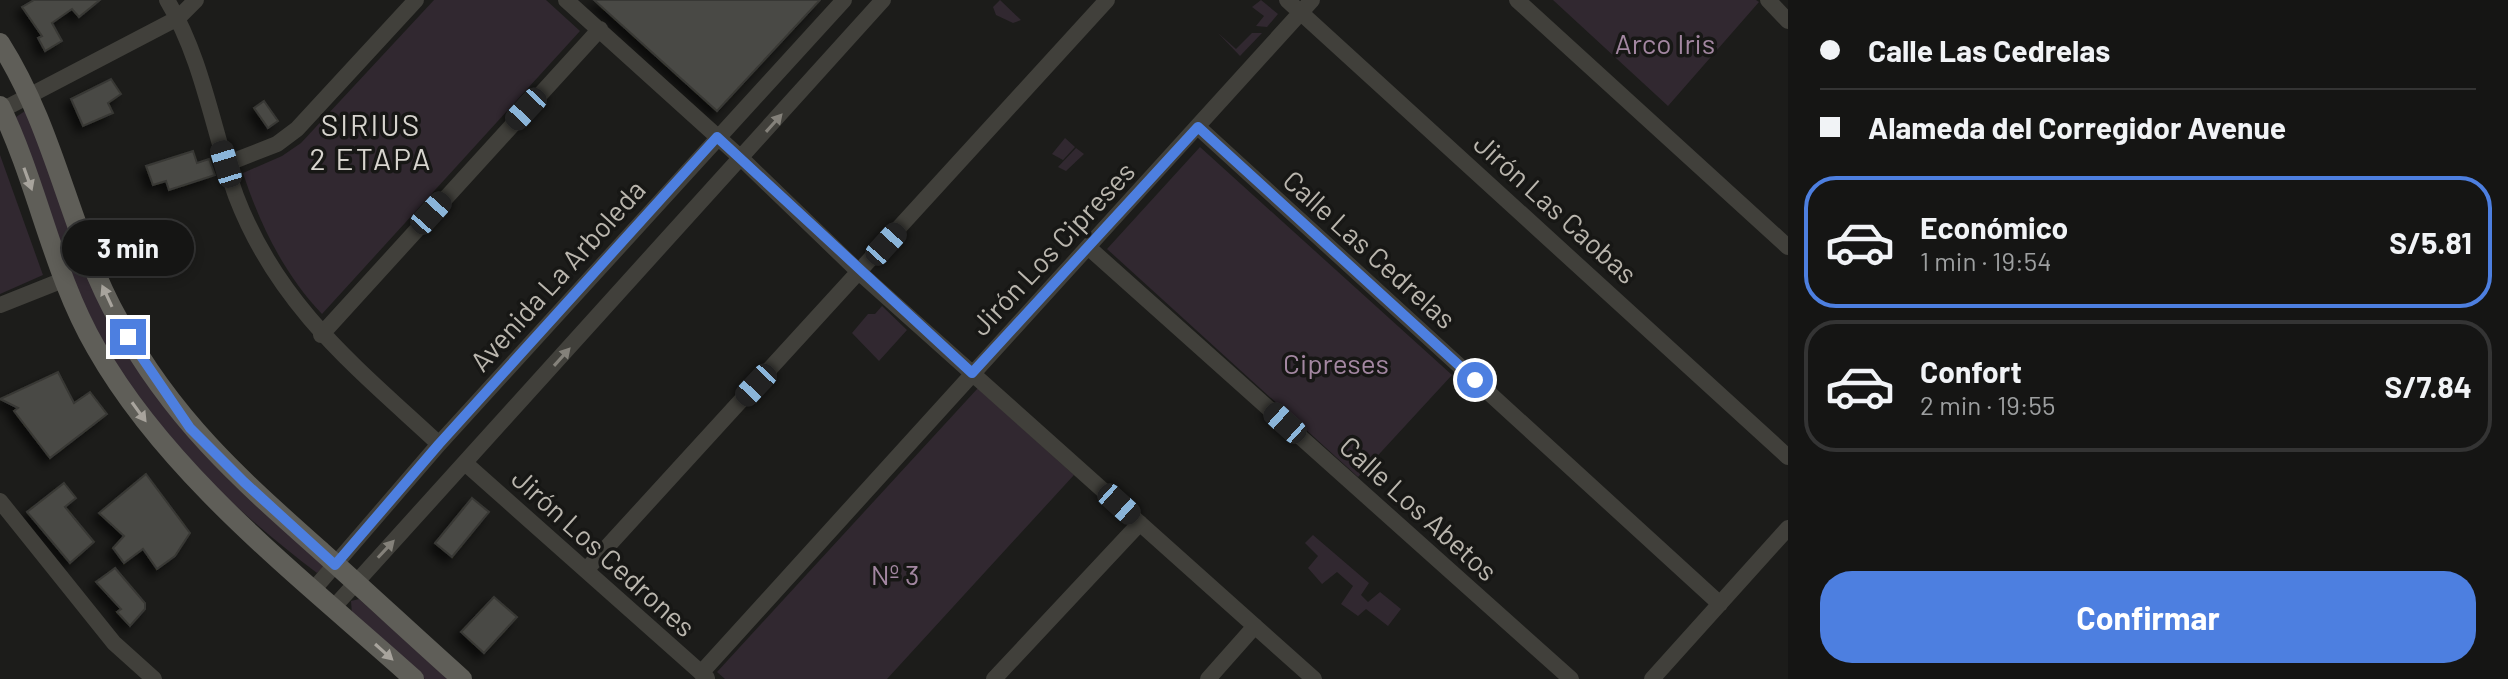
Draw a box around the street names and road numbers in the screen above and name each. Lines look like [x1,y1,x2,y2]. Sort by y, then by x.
street label: Jirón Las Caobas [1467,126,1645,290]
street label: Jirón Los Cipreses [963,154,1141,342]
street label: Calle Las Cedrelas [1277,163,1463,335]
street label: Avenida La Arboleda [462,172,652,378]
street label: Calle Los Abetos [1333,428,1505,588]
street label: Jirón Los Cedrones [505,461,703,643]

